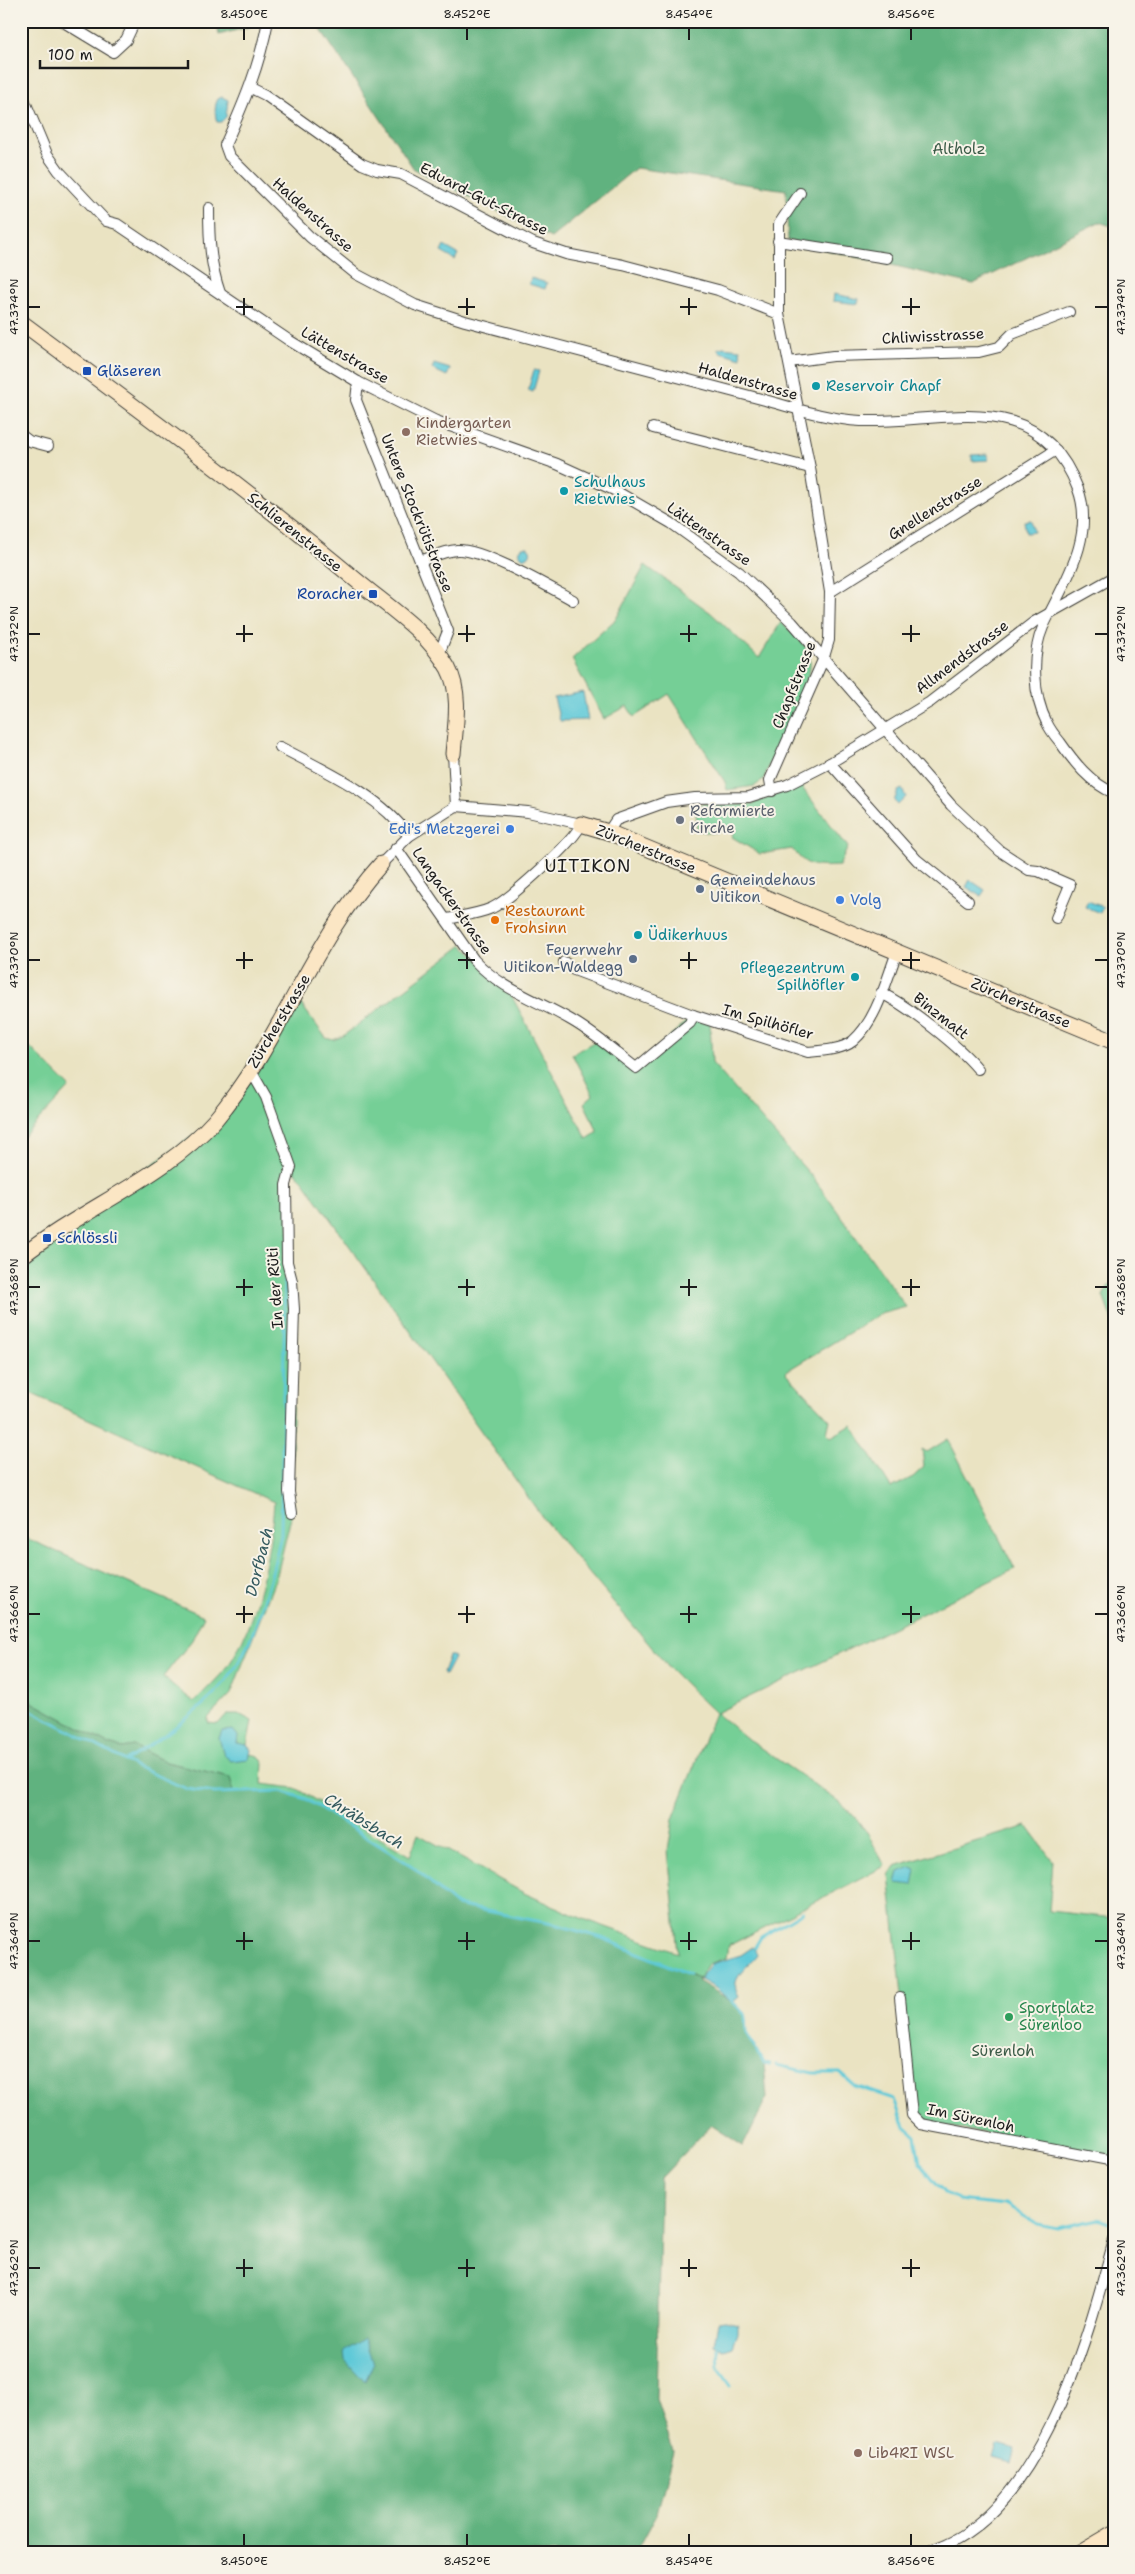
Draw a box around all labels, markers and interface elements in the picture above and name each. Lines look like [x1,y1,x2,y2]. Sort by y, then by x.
text: 8.450°E [220,6,268,22]
text: 8.452°E [444,6,491,22]
text: 8.454°E [665,6,713,22]
text: 8.456°E [887,6,935,22]
scale bar [40,38,188,70]
text: 100 m [48,45,93,65]
park label: Altholz [932,139,986,159]
street label: Eduard-Gut-Strasse [416,158,552,240]
street label: Haldenstrasse [268,173,358,257]
text: 47.374°N [6,279,22,335]
text: 47.374°N [1113,279,1129,335]
street label: Lättenstrasse [297,322,393,388]
street label: Chliwisstrasse [881,323,985,349]
street label: Haldenstrasse [696,357,800,405]
place label: Gläseren [97,361,161,381]
marker: Gläseren [81,365,93,377]
place label: Reservoir Chapf [826,376,942,396]
marker: Reservoir Chapf [810,380,822,392]
place label: Kindergarten Rietwies [416,413,511,450]
marker: Kindergarten Rietwies [400,426,412,438]
street label: Untere Stockrütistrasse [376,431,458,595]
street label: Gnellenstrasse [884,471,986,545]
place label: Schulhaus Rietwies [574,472,646,509]
marker: Schulhaus Rietwies [558,485,570,497]
street label: Schlierenstrasse [243,488,347,576]
street label: Lättenstrasse [663,497,755,571]
place label: Roracher [297,584,363,604]
marker: Roracher [367,588,379,600]
text: 47.372°N [6,606,22,662]
text: 47.372°N [1113,606,1129,662]
street label: Allmendstrasse [912,616,1012,698]
street label: Chapfstrasse [767,638,821,732]
place label: Reformierte Kirche [690,801,775,838]
marker: Reformierte Kirche [674,814,686,826]
place label: Edi's Metzgerei [389,819,500,839]
street label: Zürcherstrasse [593,820,699,878]
marker: Edi's Metzgerei [504,823,516,835]
street label: Langackerstrasse [407,843,497,959]
district label: UITIKON [544,854,632,878]
place label: Gemeindehaus Uitikon [710,870,816,907]
marker: Gemeindehaus Uitikon [694,883,706,895]
place label: Volg [850,890,882,910]
marker: Volg [834,894,846,906]
place label: Restaurant Frohsinn [505,901,585,938]
marker: Restaurant Frohsinn [489,914,501,926]
place label: Üdikerhuus [648,925,728,945]
marker: Üdikerhuus [632,929,644,941]
text: 47.370°N [6,932,22,988]
text: 47.370°N [1113,932,1129,988]
place label: Feuerwehr Uitikon-Waldegg [504,940,623,977]
marker: Feuerwehr Uitikon-Waldegg [627,953,639,965]
place label: Pflegezentrum Spilhöfler [740,958,845,995]
street label: Zürcherstrasse [243,970,315,1072]
marker: Pflegezentrum Spilhöfler [849,971,861,983]
street label: Zürcherstrasse [968,973,1074,1033]
street label: Binzmatt [909,988,973,1044]
street label: Im Spilhöfler [720,999,816,1045]
place label: Schlössli [57,1228,118,1248]
marker: Schlössli [41,1232,53,1244]
street label: In der Rüti [262,1247,288,1329]
text: 47.368°N [6,1258,22,1316]
text: 47.368°N [1113,1258,1129,1316]
water label: Dorfbach [240,1525,278,1599]
text: 47.366°N [6,1585,22,1643]
text: 47.366°N [1113,1585,1129,1643]
water label: Chräbsbach [320,1788,408,1854]
text: 47.364°N [6,1912,22,1970]
text: 47.364°N [1113,1912,1129,1970]
place label: Sportplatz Sürenloo [1019,1998,1095,2035]
marker: Sportplatz Sürenloo [1003,2011,1015,2023]
park label: Sürenloh [971,2041,1035,2061]
street label: Im Sürenloh [925,2099,1017,2137]
text: 47.362°N [6,2239,22,2297]
text: 47.362°N [1113,2239,1129,2297]
place label: Lib4RI WSL [868,2443,954,2463]
marker: Lib4RI WSL [852,2447,864,2459]
text: 8.450°E [220,2553,268,2569]
text: 8.452°E [444,2553,491,2569]
text: 8.454°E [665,2553,713,2569]
text: 8.456°E [887,2553,935,2569]

